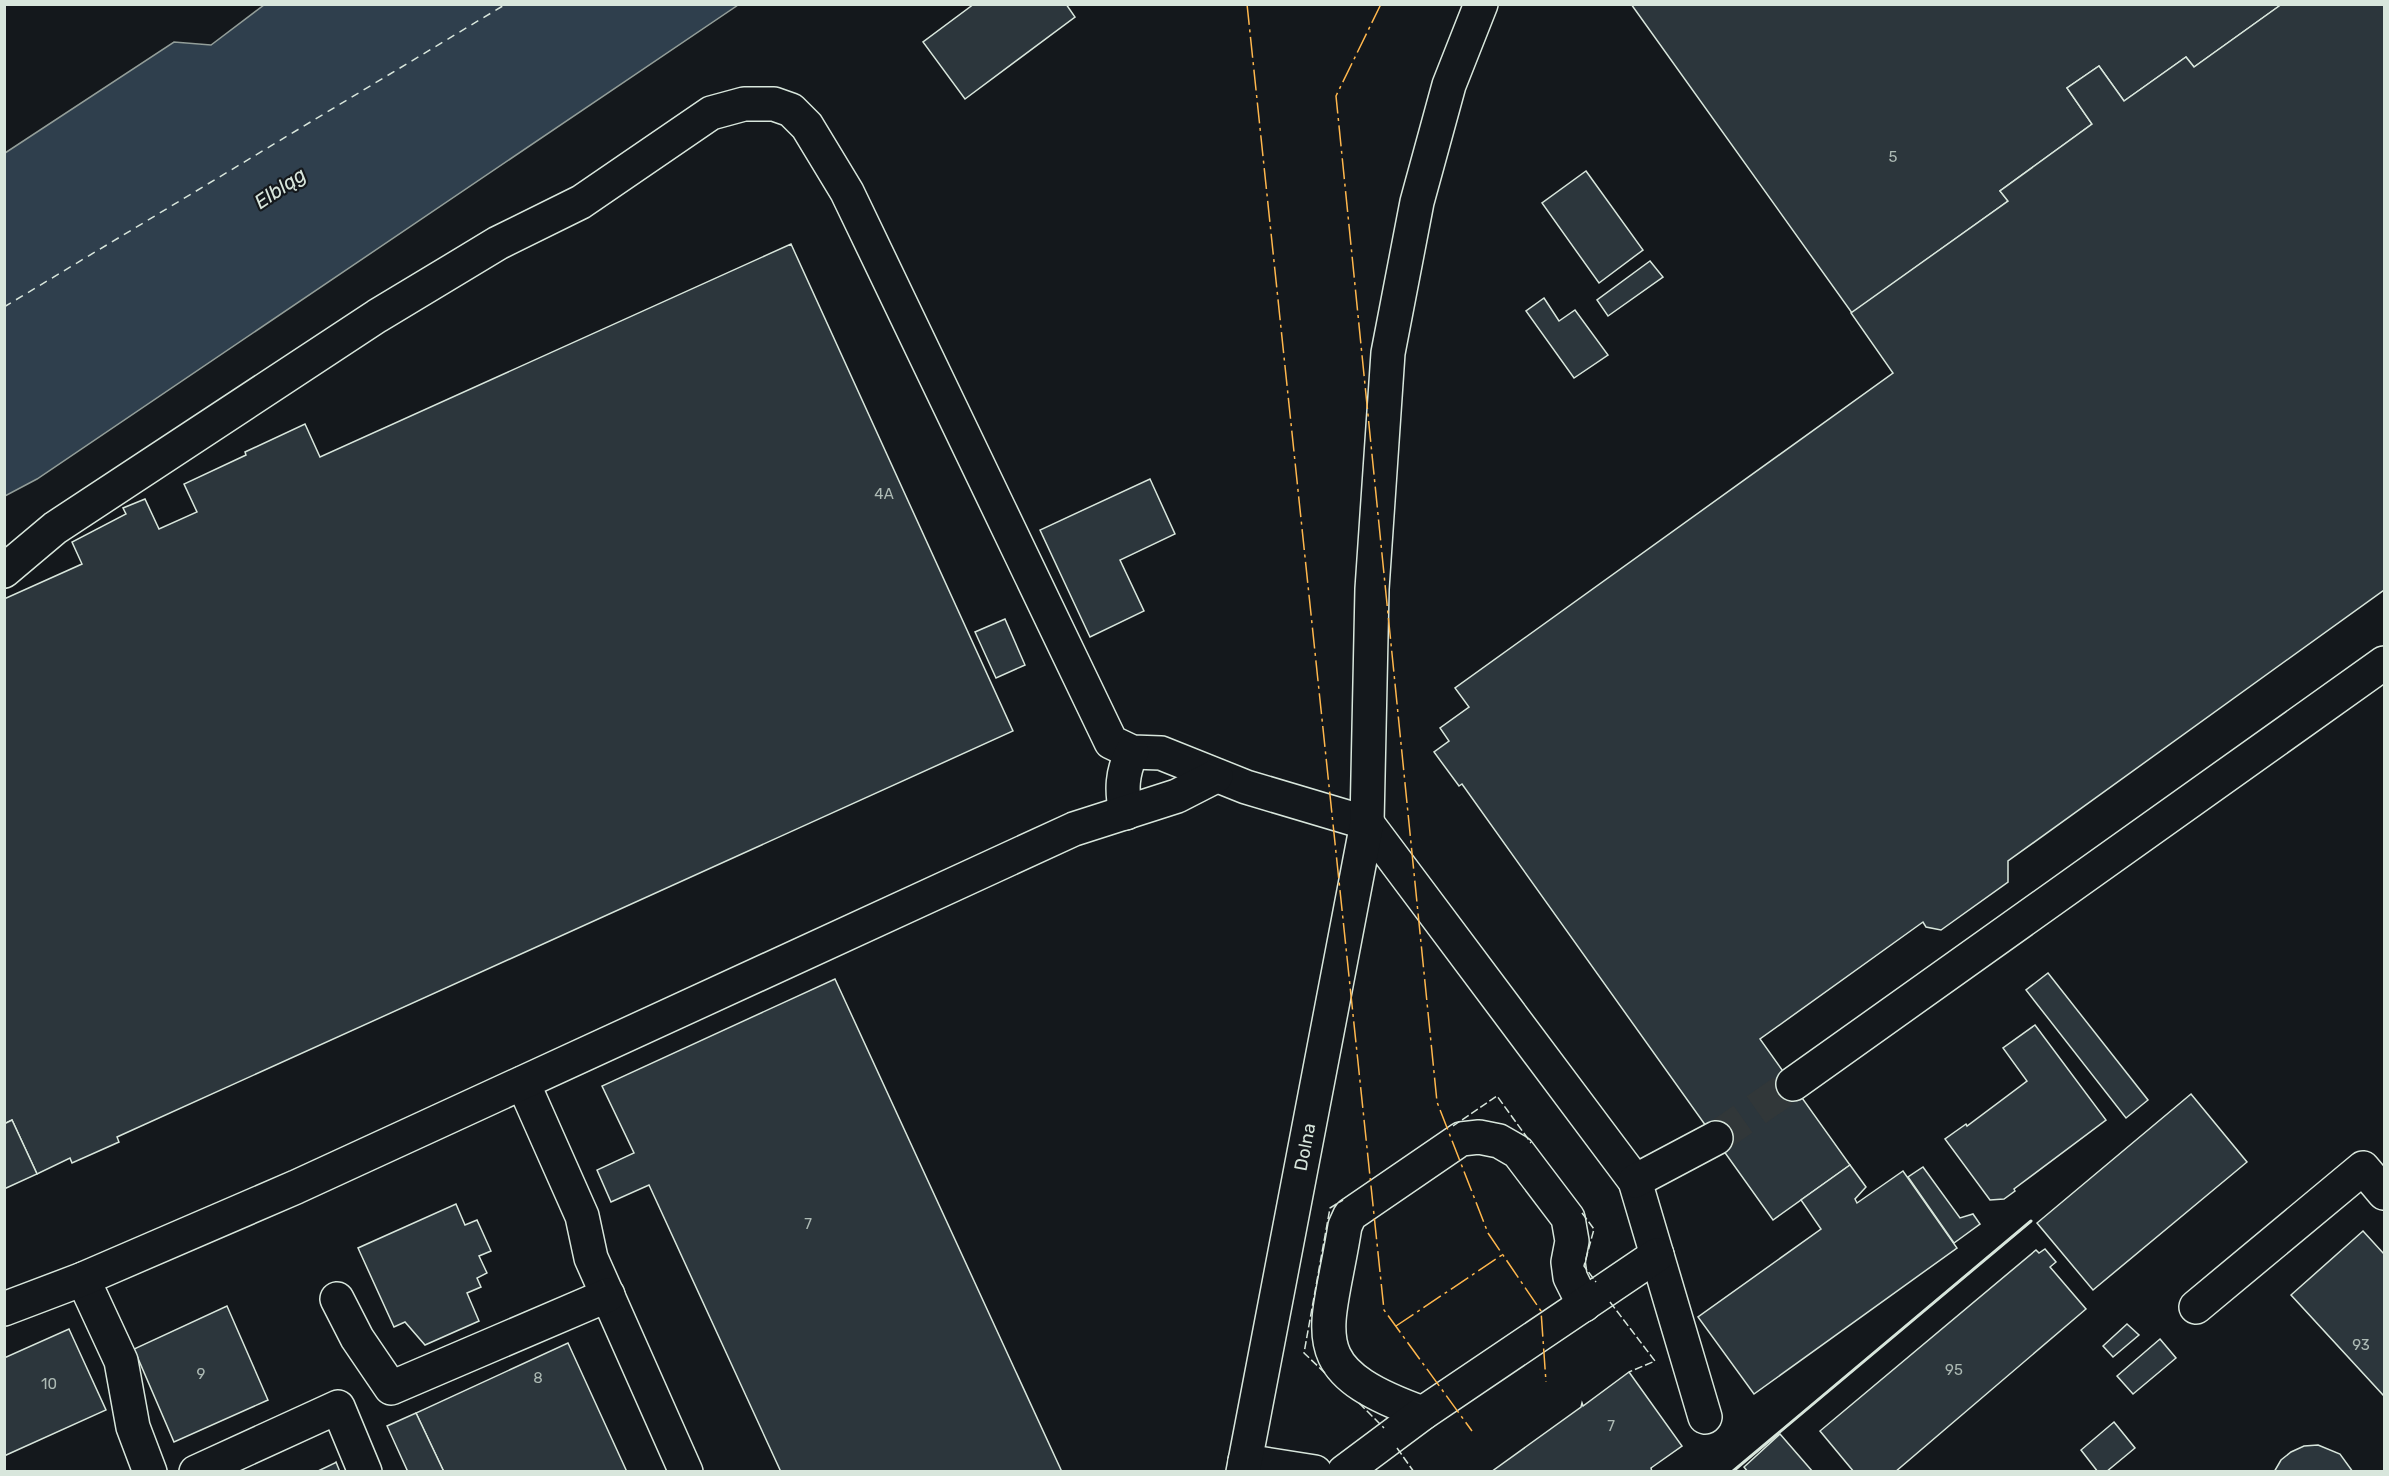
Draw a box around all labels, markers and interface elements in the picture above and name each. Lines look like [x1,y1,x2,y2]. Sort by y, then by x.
house number: 5 [1889,148,1898,166]
water label: Elbląg [250,162,311,214]
house number: 4A [874,485,894,503]
street label: Dolna [1290,1121,1320,1173]
house number: 7 [804,1215,812,1233]
house number: 93 [2352,1336,2370,1354]
house number: 95 [1945,1361,1963,1379]
house number: 9 [197,1365,206,1383]
house number: 8 [533,1369,543,1387]
house number: 10 [41,1375,57,1393]
house number: 7 [1607,1417,1615,1435]

